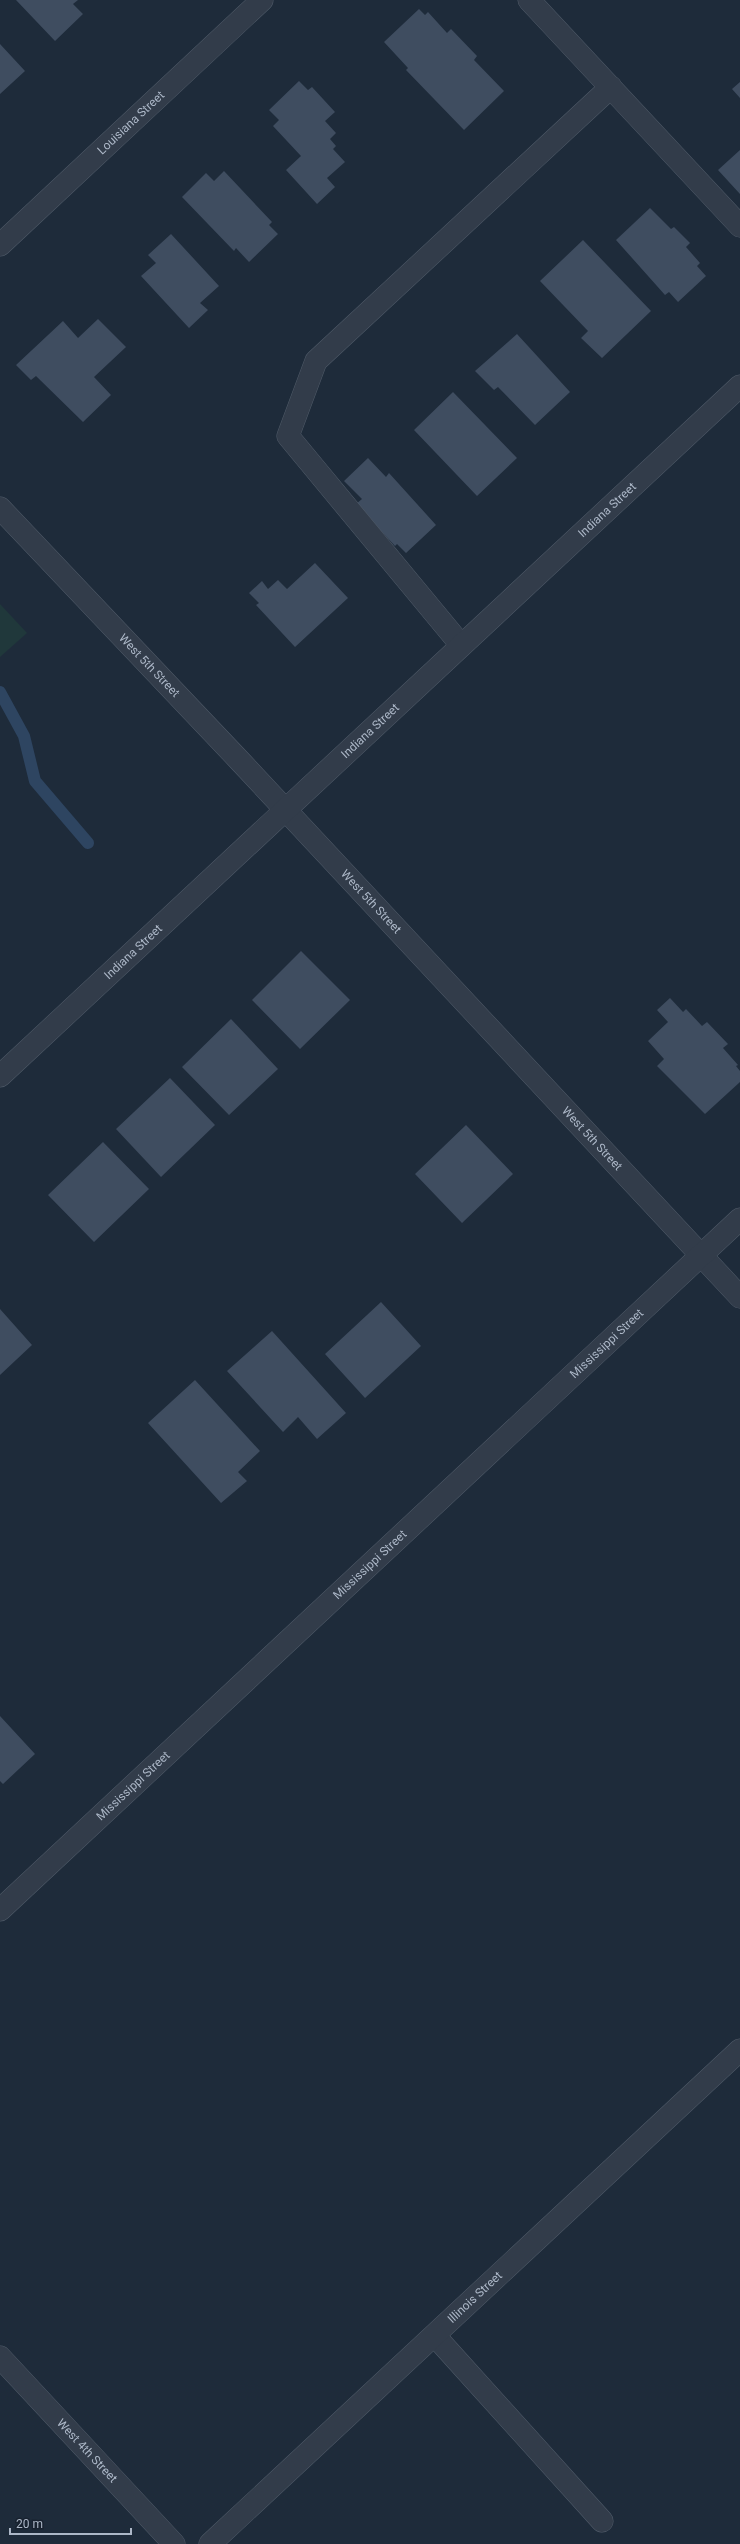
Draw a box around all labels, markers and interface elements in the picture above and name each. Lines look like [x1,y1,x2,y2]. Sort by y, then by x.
street label: Louisiana Street [94,88,167,157]
street label: Indiana Street [575,480,639,540]
street label: West 5th Street [116,631,183,700]
street label: Indiana Street [338,701,402,761]
street label: West 5th Street [338,867,404,936]
street label: Indiana Street [101,921,165,982]
street label: West 5th Street [559,1104,625,1173]
street label: Mississippi Street [567,1306,646,1381]
street label: Mississippi Street [330,1527,409,1602]
street label: Mississippi Street [93,1748,173,1823]
street label: Illinois Street [445,2268,505,2326]
street label: West 4th Street [54,2416,120,2486]
scale bar [10,2510,131,2536]
text: 20 m [16,2517,43,2531]

